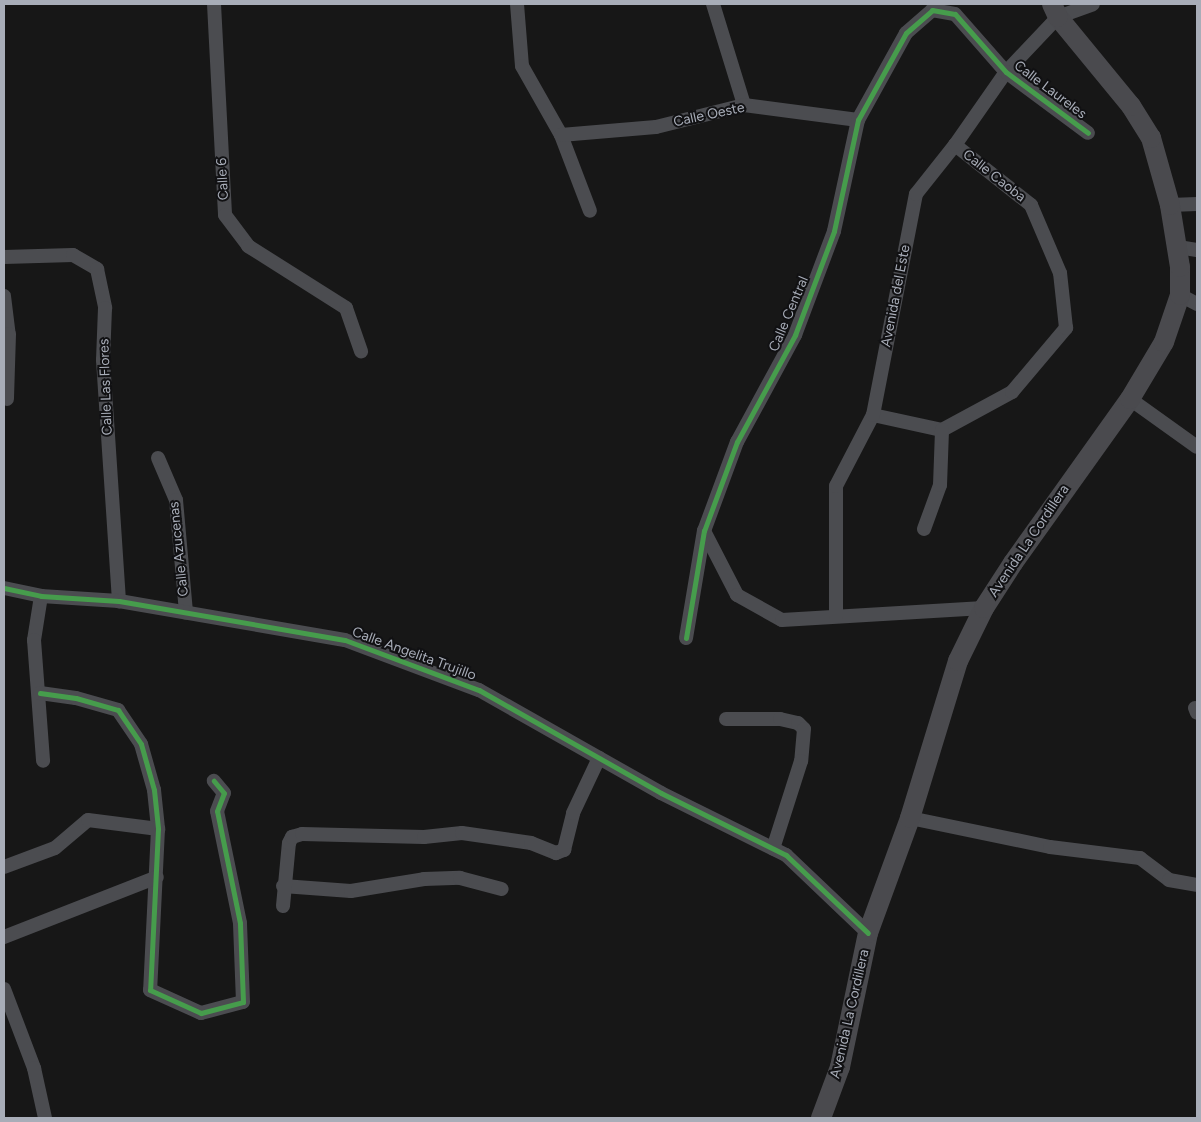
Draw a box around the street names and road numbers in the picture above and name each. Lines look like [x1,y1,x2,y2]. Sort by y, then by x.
street label: Calle Laureles [1010,57,1090,123]
street label: Calle Oeste [672,99,746,131]
street label: Calle Caoba [959,146,1029,206]
street label: Calle 6 [214,157,232,201]
street label: Avenida del Este [878,243,914,349]
street label: Calle Central [766,274,812,354]
street label: Calle Las Flores [96,338,116,436]
street label: Avenida La Cordillera [985,482,1073,600]
street label: Calle Azucenas [166,501,192,597]
street label: Calle Angelita Trujillo [350,624,478,684]
street label: Avenida La Cordillera [827,948,873,1080]

